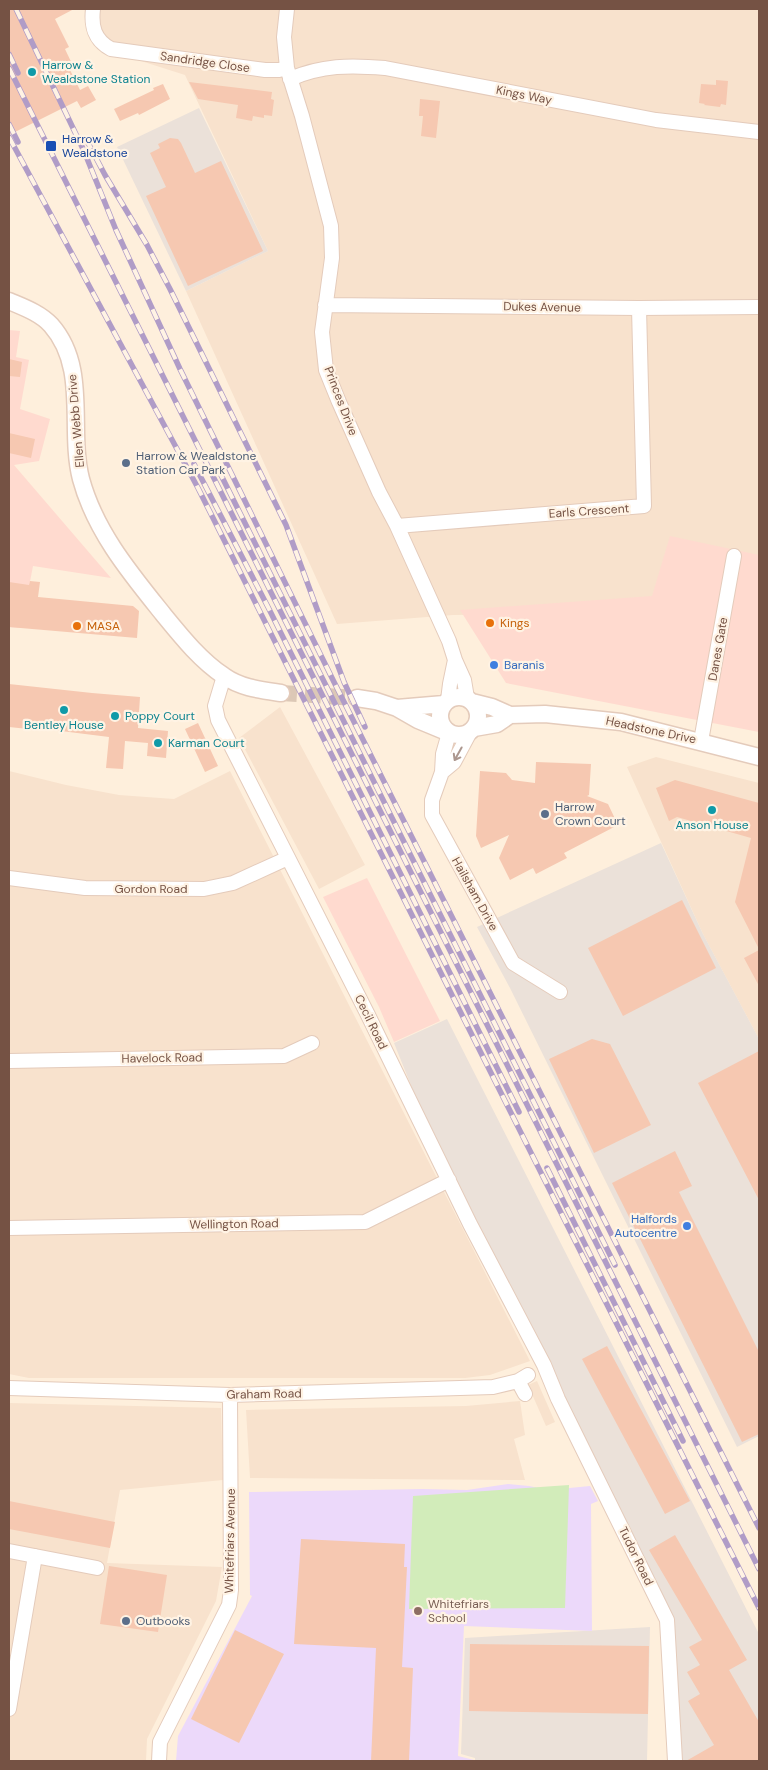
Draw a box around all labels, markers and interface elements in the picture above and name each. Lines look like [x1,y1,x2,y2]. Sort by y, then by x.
street label: Sandridge Close [159,48,251,76]
place label: Harrow & Wealdstone Station [42,57,151,87]
marker: Harrow & Wealdstone Station [26,66,38,78]
street label: Kings Way [495,82,554,108]
place label: Harrow & Wealdstone [62,131,128,161]
marker: Harrow & Wealdstone [44,139,58,153]
street label: Dukes Avenue [503,298,581,316]
street label: Princes Drive [321,364,362,438]
street label: Ellen Webb Drive [64,374,88,468]
place label: Harrow & Wealdstone Station Car Park [136,448,256,478]
marker: Harrow & Wealdstone Station Car Park [120,457,132,469]
street label: Earls Crescent [548,500,630,522]
place label: Kings [500,615,530,631]
street label: Danes Gate [705,616,732,682]
marker: Kings [484,617,496,629]
place label: MASA [87,618,120,634]
marker: MASA [71,620,83,632]
place label: Baranis [504,657,545,673]
marker: Baranis [488,659,500,671]
marker: Bentley House [58,704,70,716]
place label: Poppy Court [125,708,195,724]
marker: Poppy Court [109,710,121,722]
street label: Headstone Drive [604,713,698,747]
place label: Bentley House [24,717,104,733]
place label: Karman Court [168,735,245,751]
marker: Karman Court [152,737,164,749]
one-way arrow [453,746,463,760]
place label: Harrow Crown Court [555,799,626,829]
marker: Anson House [706,804,718,816]
marker: Harrow Crown Court [539,808,551,820]
place label: Anson House [675,817,749,833]
street label: Hailsham Drive [448,854,502,934]
street label: Gordon Road [114,881,188,897]
street label: Cecil Road [351,992,391,1052]
street label: Havelock Road [121,1049,203,1067]
place label: Halfords Autocentre [614,1211,677,1241]
street label: Wellington Road [189,1215,279,1233]
marker: Halfords Autocentre [681,1220,693,1232]
street label: Graham Road [226,1385,302,1403]
street label: Whitefriars Avenue [221,1488,239,1594]
street label: Tudor Road [615,1524,657,1588]
place label: Whitefriars School [428,1596,489,1626]
marker: Whitefriars School [412,1605,424,1617]
place label: Outbooks [136,1613,190,1629]
marker: Outbooks [120,1615,132,1627]

